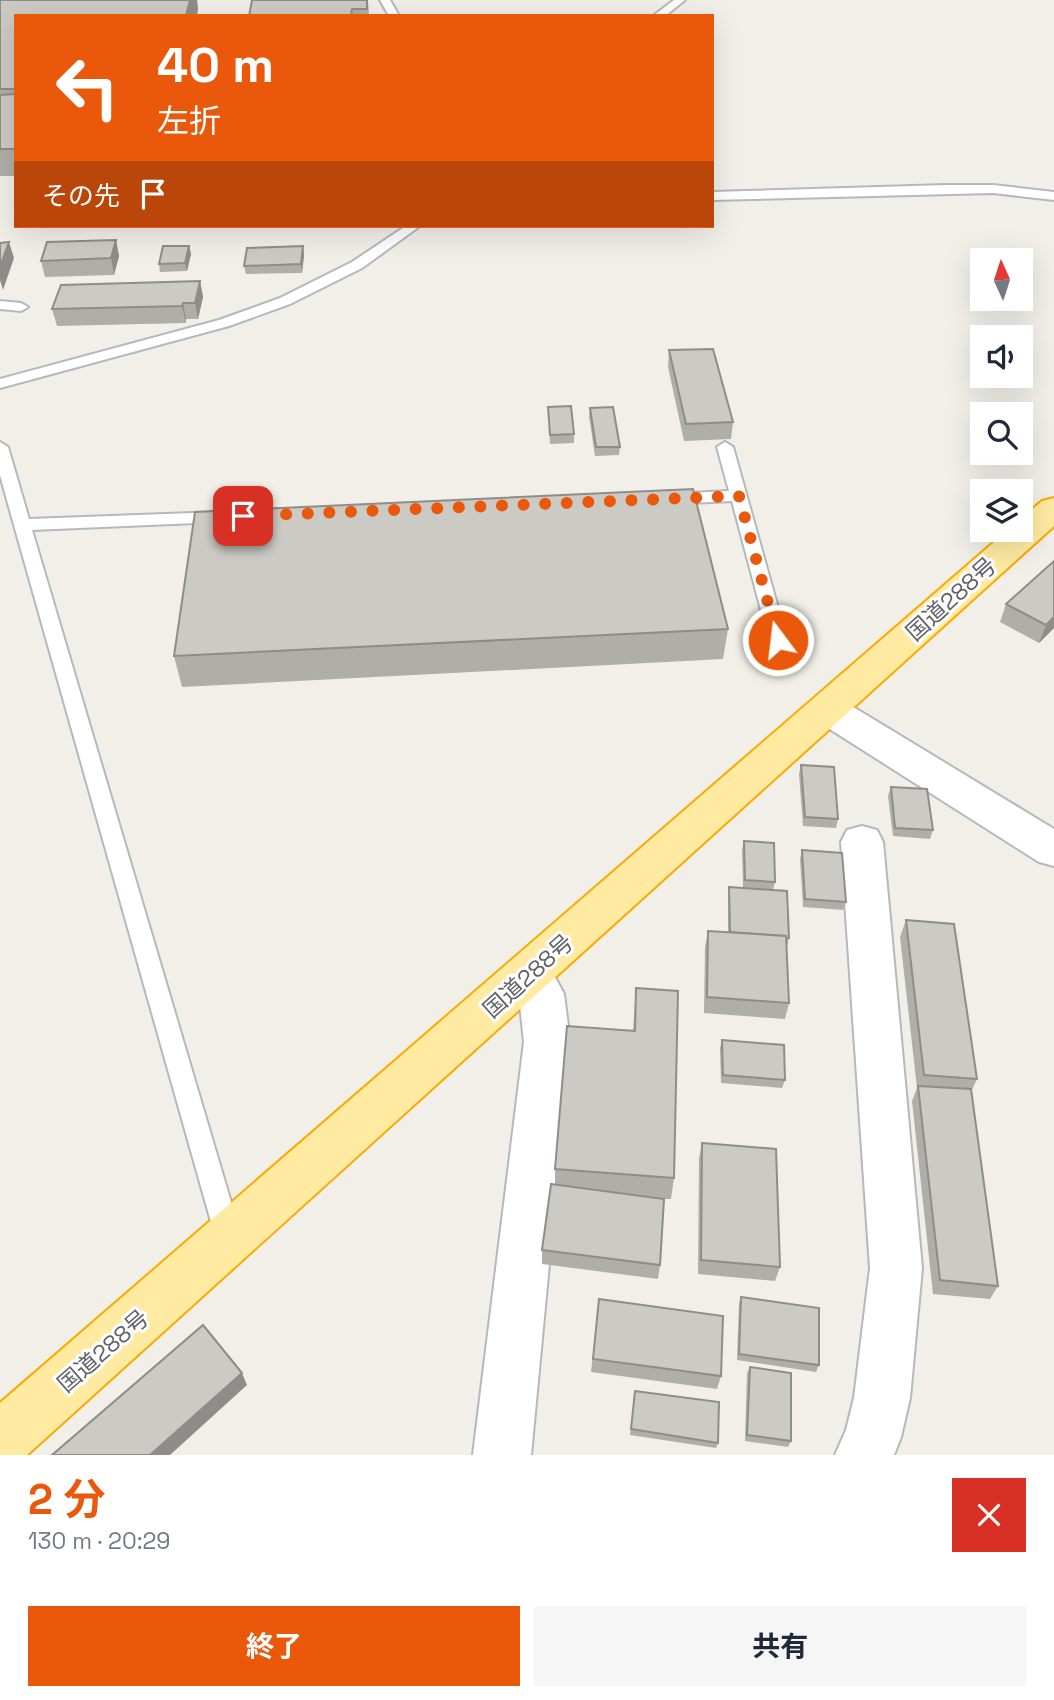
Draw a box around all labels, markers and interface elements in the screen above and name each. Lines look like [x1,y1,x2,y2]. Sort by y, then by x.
text: 40 m [157,34,274,96]
icon: left [42,42,133,133]
text: 左折 [157,101,221,141]
icon: arrive [134,175,172,213]
text: その先 [42,179,120,213]
north arrow [970,248,1032,312]
map controls [970,248,1033,542]
button: sound [970,325,1033,388]
button: search [970,402,1033,465]
button: layers [970,479,1033,542]
pin [213,486,273,546]
icon: arrive [224,497,262,535]
street label: 国道288号 [900,551,1002,647]
position arrow [741,603,815,677]
street label: 国道288号 [477,928,579,1024]
street label: 国道288号 [51,1303,155,1399]
text: 2 分 [28,1473,106,1526]
button: close [952,1478,1026,1552]
text: 130 m · 20:29 [28,1526,170,1556]
button: 終了 [28,1606,520,1686]
button: 共有 [534,1606,1026,1686]

